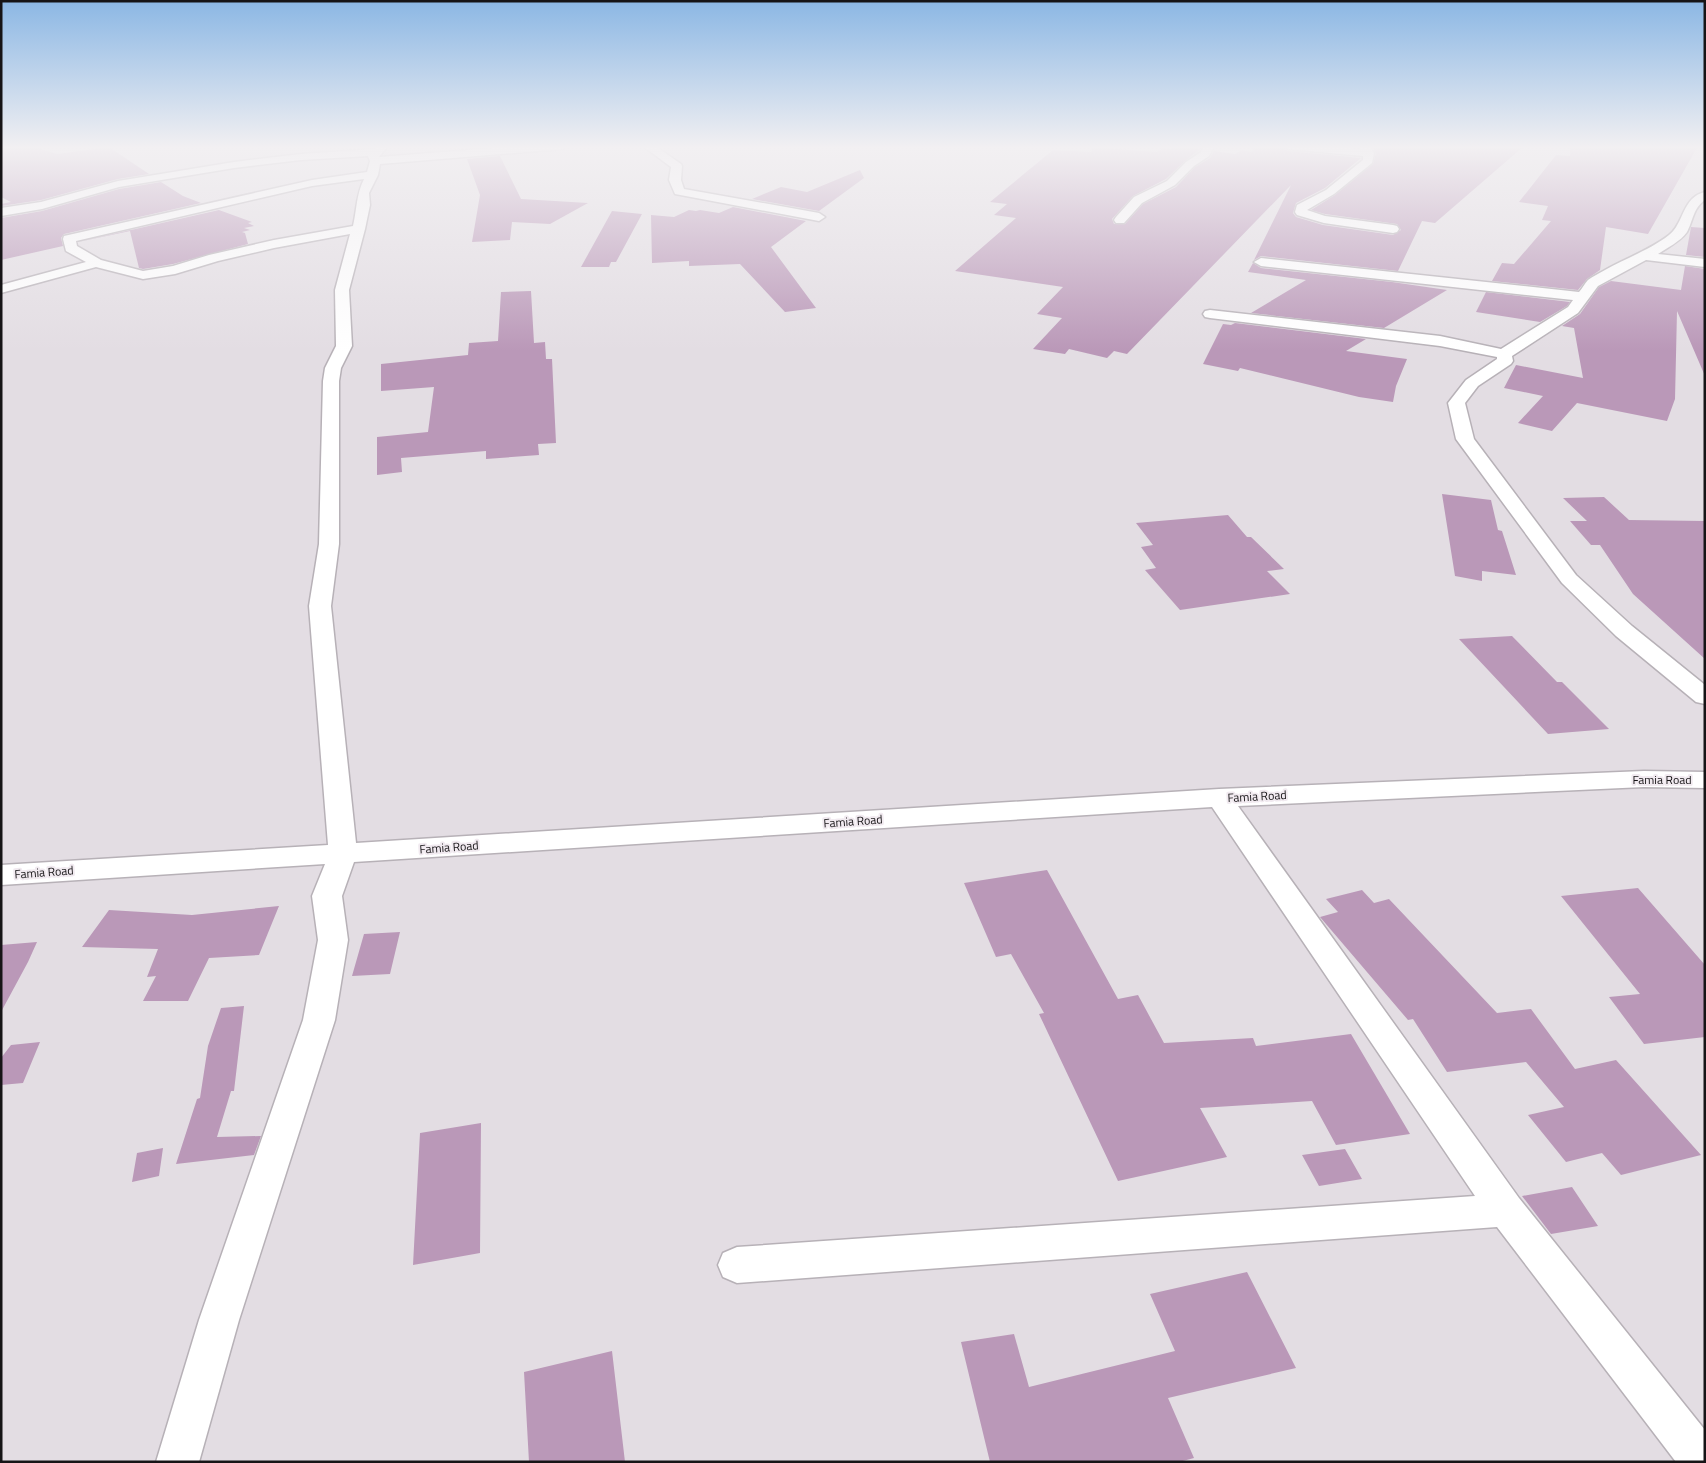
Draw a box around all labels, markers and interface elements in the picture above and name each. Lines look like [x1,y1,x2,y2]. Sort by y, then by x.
street label: Famia Road [1632,770,1692,789]
street label: Famia Road [1227,785,1287,807]
street label: Famia Road [823,809,883,833]
street label: Famia Road [419,835,479,859]
street label: Famia Road [14,860,74,884]

